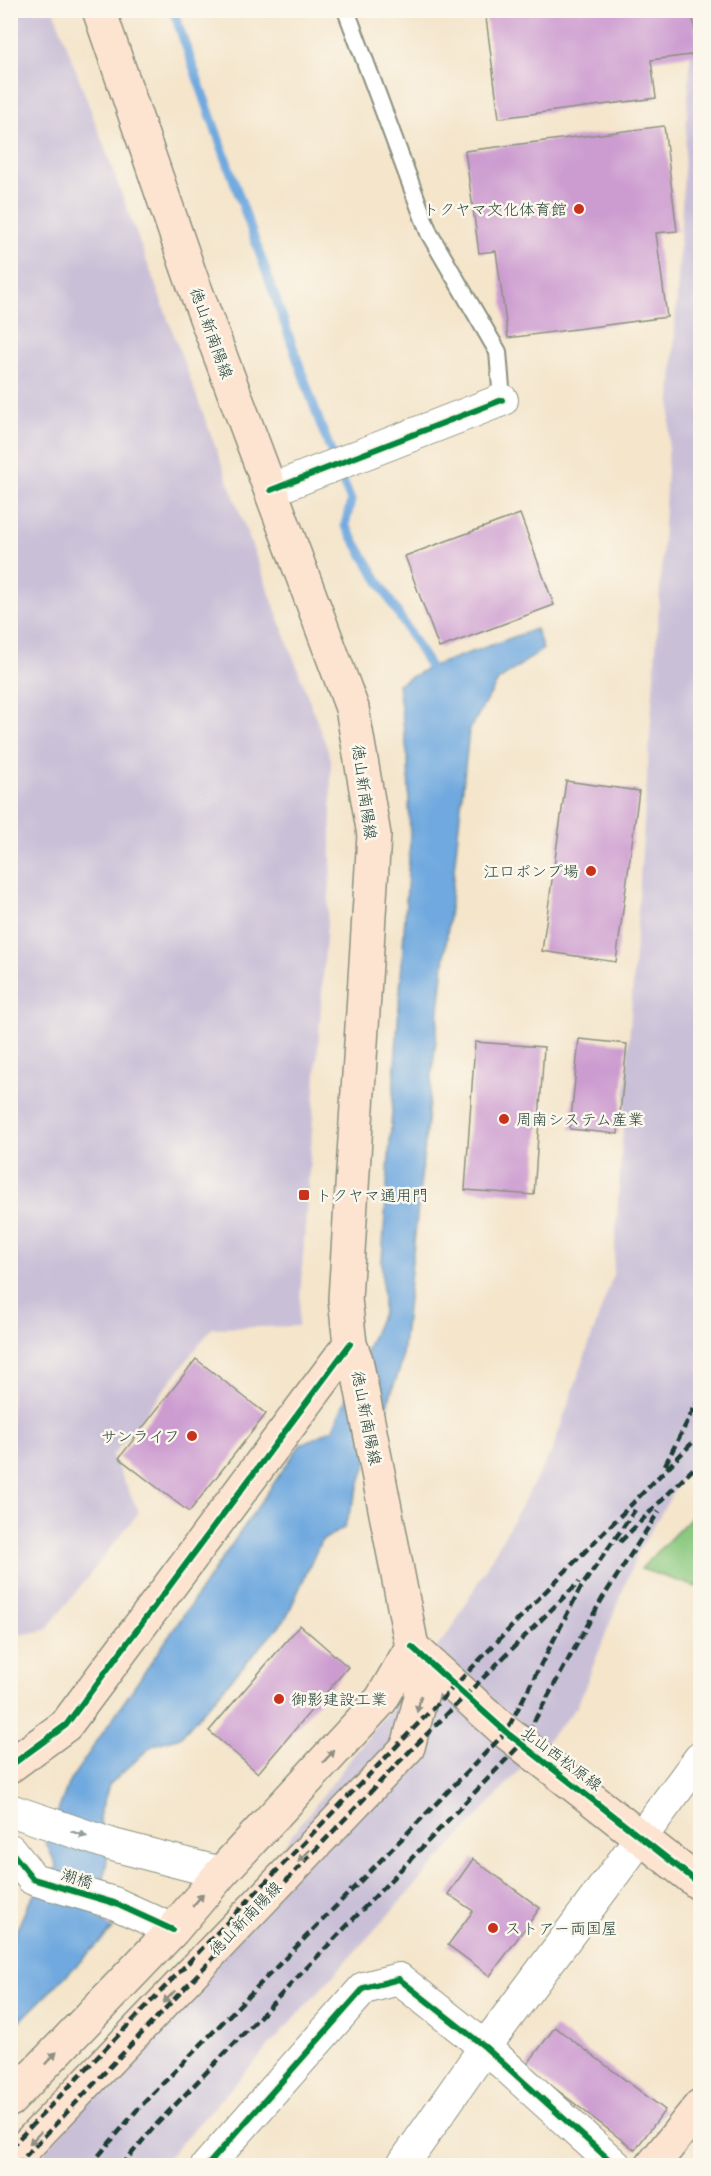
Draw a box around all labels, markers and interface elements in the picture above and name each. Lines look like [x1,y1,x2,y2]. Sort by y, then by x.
place label: トクヤマ文化体育館 [423,198,567,220]
marker: トクヤマ文化体育館 [572,202,586,216]
street label: 徳山新南陽線 [185,284,239,382]
street label: 徳山新南陽線 [347,743,383,841]
place label: 江口ポンプ場 [483,860,579,882]
marker: 江口ポンプ場 [584,864,598,878]
place label: 周南システム産業 [516,1108,644,1130]
marker: 周南システム産業 [497,1112,511,1126]
place label: トクヤマ通用門 [316,1184,428,1206]
marker: トクヤマ通用門 [297,1188,311,1202]
street label: 徳山新南陽線 [347,1369,387,1467]
place label: サンライフ [101,1425,180,1447]
marker: サンライフ [185,1429,199,1443]
place label: 御影建設工業 [291,1688,387,1710]
marker: 御影建設工業 [272,1692,286,1706]
one-way arrow [414,1695,423,1713]
street label: 北山西松原線 [517,1720,607,1796]
one-way arrow [322,1749,336,1763]
one-way arrow [70,1830,88,1839]
one-way arrow [297,1848,311,1863]
street label: 潮橋 [58,1863,96,1893]
street label: 徳山新南陽線 [204,1876,286,1960]
one-way arrow [191,1893,204,1908]
place label: ストアー両国屋 [505,1917,618,1939]
marker: ストアー両国屋 [486,1921,500,1935]
one-way arrow [163,1989,176,2004]
one-way arrow [44,2051,57,2066]
one-way arrow [28,2131,42,2145]

